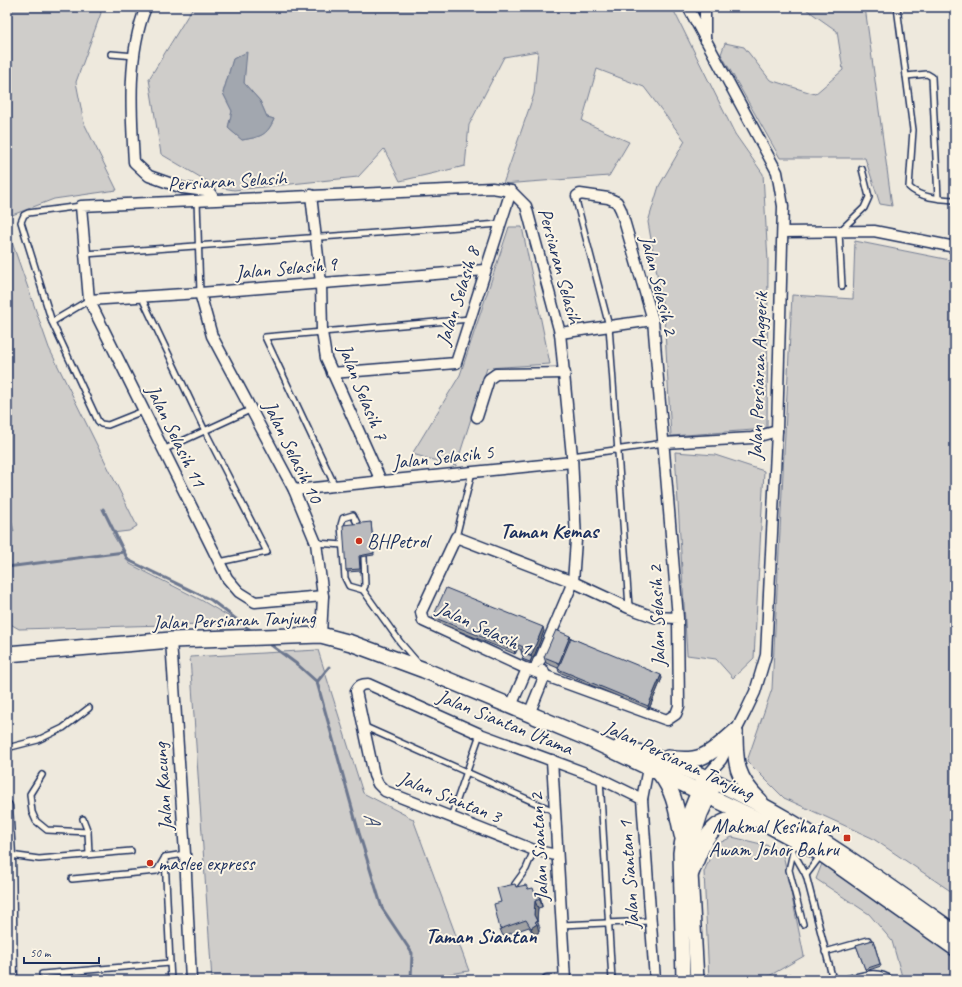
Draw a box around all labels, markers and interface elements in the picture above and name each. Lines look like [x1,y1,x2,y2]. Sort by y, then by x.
street label: Persiaran Selasih [167,165,289,197]
street label: Persiaran Selasih [533,205,588,328]
street label: Jalan Selasih 2 [634,232,684,339]
street label: Jalan Selasih 8 [430,242,486,349]
street label: Jalan Selasih 9 [233,251,340,285]
street label: Jalan Persiaran Anggerik [743,290,773,462]
street label: Jalan Selasih 7 [332,339,394,445]
street label: Jalan Selasih 11 [140,380,212,492]
street label: Jalan Selasih 10 [257,396,329,509]
street label: Jalan Selasih 5 [390,439,496,475]
district label: Taman Kemas [500,518,601,544]
place label: BHPetrol [367,529,432,554]
marker: BHPetrol [354,536,364,546]
street label: Jalan Selasih 2 [643,563,671,668]
street label: Jalan Selasih 1 [432,595,536,661]
street label: Jalan Persiaran Tanjung [151,605,317,635]
street label: Jalan Siantan Utama [433,683,578,761]
street label: Jalan Persiaran Tanjung [599,714,759,806]
street label: Jalan Kacung [147,740,179,833]
street label: Jalan Siantan 3 [394,765,507,830]
street label: Jalan Siantan 2 [524,790,554,903]
water label: A [358,809,387,831]
place label: Makmal Kesihatan Awam Johor Bahru [709,814,841,862]
street label: Jalan Siantan 1 [613,819,645,931]
marker: Makmal Kesihatan Awam Johor Bahru [842,833,852,843]
place label: maslee express [158,851,256,876]
marker: maslee express [145,858,155,868]
district label: Taman Siantan [425,923,537,949]
scale bar [24,939,99,965]
text: 50 m [30,945,52,961]

